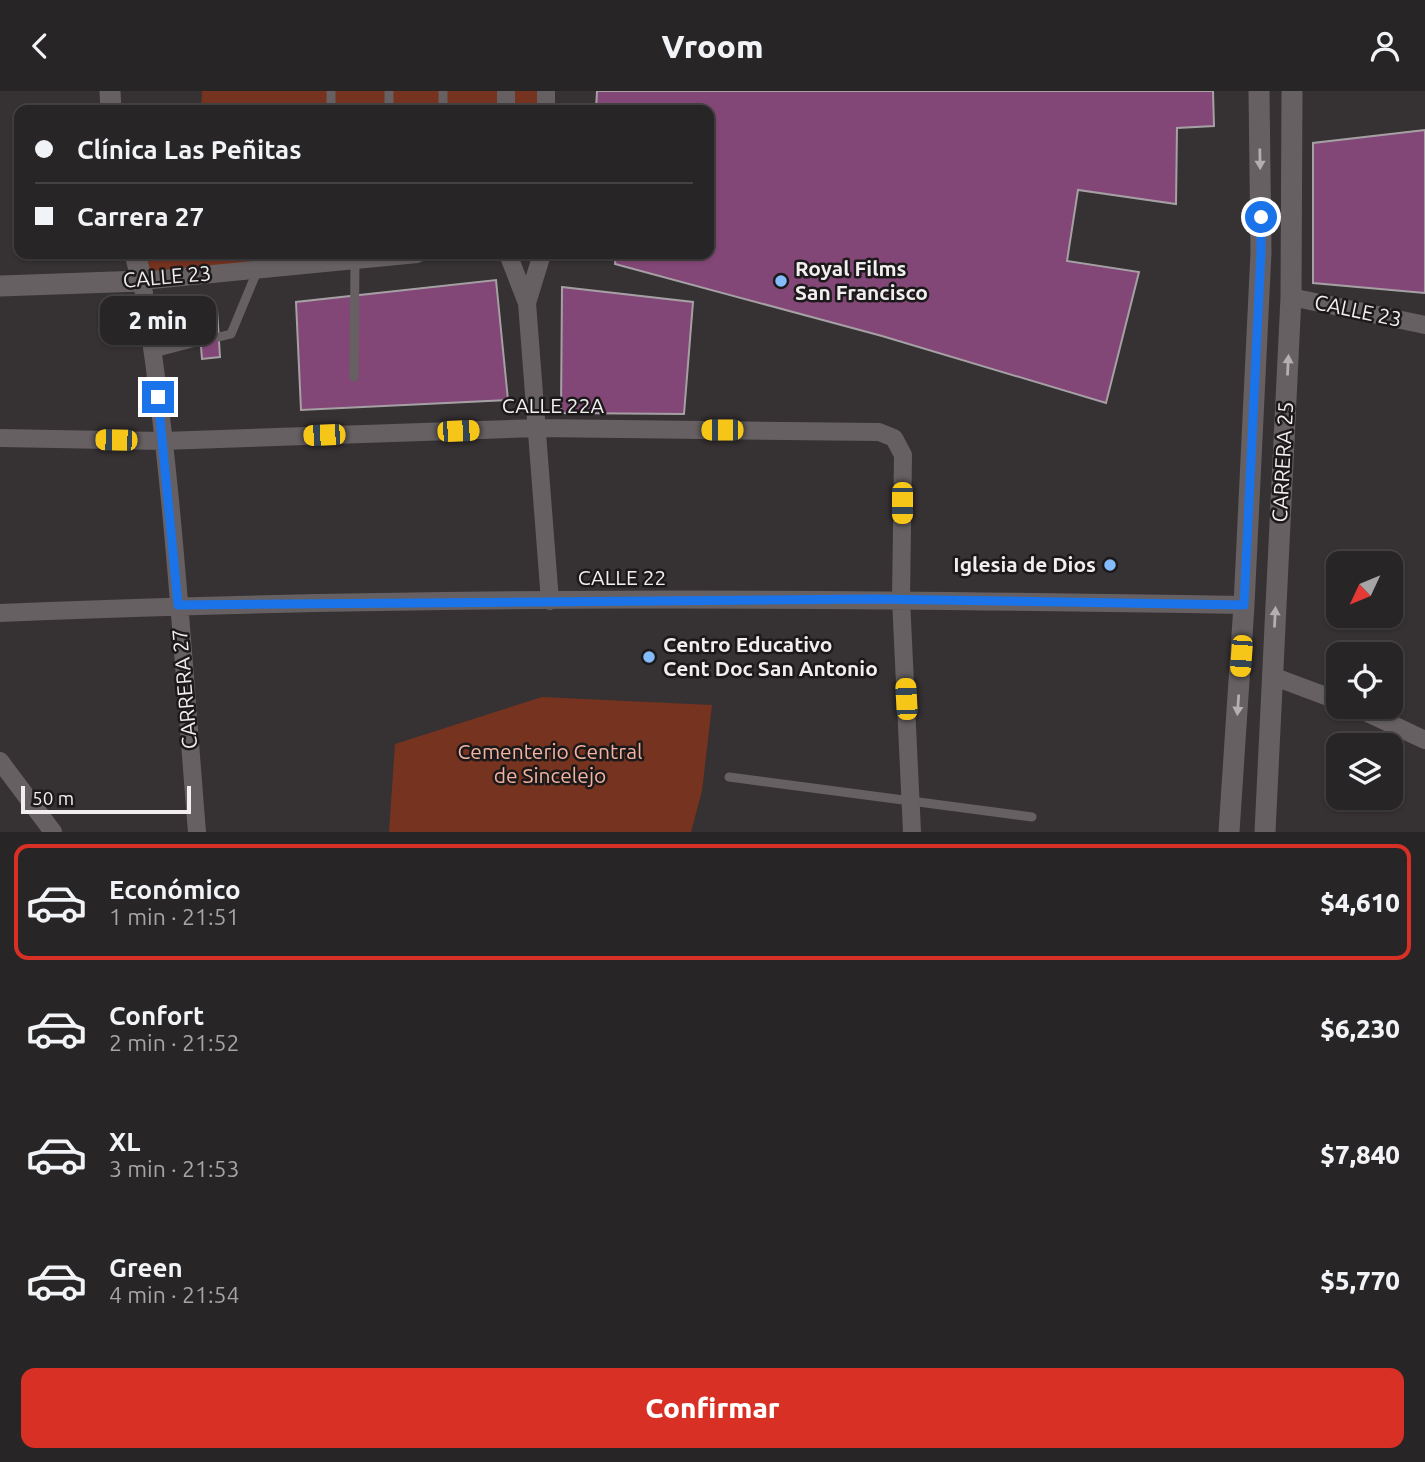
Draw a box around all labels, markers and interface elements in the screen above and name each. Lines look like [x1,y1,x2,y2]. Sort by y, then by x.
icon: back [21,27,59,65]
icon: person [1366,27,1404,65]
text: Vroom [662,28,763,64]
text: Clínica Las Peñitas [77,135,301,164]
one-way arrow [1254,148,1266,170]
route start [1245,201,1277,233]
text: Carrera 27 [77,202,204,231]
place label: Royal Films San Francisco [795,256,928,304]
street label: CALLE 23 [122,260,212,292]
marker: Royal Films San Francisco [773,273,789,289]
street label: CALLE 23 [1312,289,1404,331]
callout: 2 min [100,295,216,345]
text: 2 min [129,308,187,333]
one-way arrow [1282,354,1293,376]
route end [142,381,174,413]
street label: CALLE 22A [502,393,605,417]
street label: CARRERA 25 [1267,401,1297,523]
car [437,420,480,442]
car [702,420,744,441]
car [303,424,346,446]
car [95,429,138,451]
car [892,482,913,524]
north arrow [1326,551,1404,628]
map controls [1326,551,1403,810]
place label: Iglesia de Dios [953,552,1096,576]
marker: Iglesia de Dios [1102,557,1118,573]
street label: CALLE 22 [578,565,666,589]
one-way arrow [1269,606,1280,628]
street label: CARRERA 27 [167,628,201,750]
place label: Centro Educativo Cent Doc San Antonio [663,632,878,680]
car [1230,634,1253,678]
button: locate [1326,642,1403,719]
marker: Centro Educativo Cent Doc San Antonio [641,649,657,665]
car [895,677,918,721]
one-way arrow [1232,694,1243,716]
button: layers [1326,733,1403,810]
park label: Cementerio Central de Sincelejo [457,739,643,787]
scale bar [21,783,191,815]
text: 50 m [32,787,74,809]
icon: car [25,871,88,934]
text: Económico [109,875,241,904]
text: $4,610 [1320,888,1400,917]
text: 1 min · 21:51 [109,904,240,929]
icon: car [25,997,88,1060]
text: Confort [109,1001,204,1030]
text: $6,230 [1320,1014,1400,1043]
text: 2 min · 21:52 [109,1030,240,1055]
icon: car [25,1123,88,1186]
text: XL [109,1127,140,1156]
text: $7,840 [1320,1140,1400,1169]
text: 3 min · 21:53 [109,1156,240,1181]
icon: car [25,1249,88,1312]
text: Green [109,1253,183,1282]
text: $5,770 [1320,1266,1400,1295]
text: 4 min · 21:54 [109,1282,240,1307]
button: Confirmar [21,1368,1404,1448]

